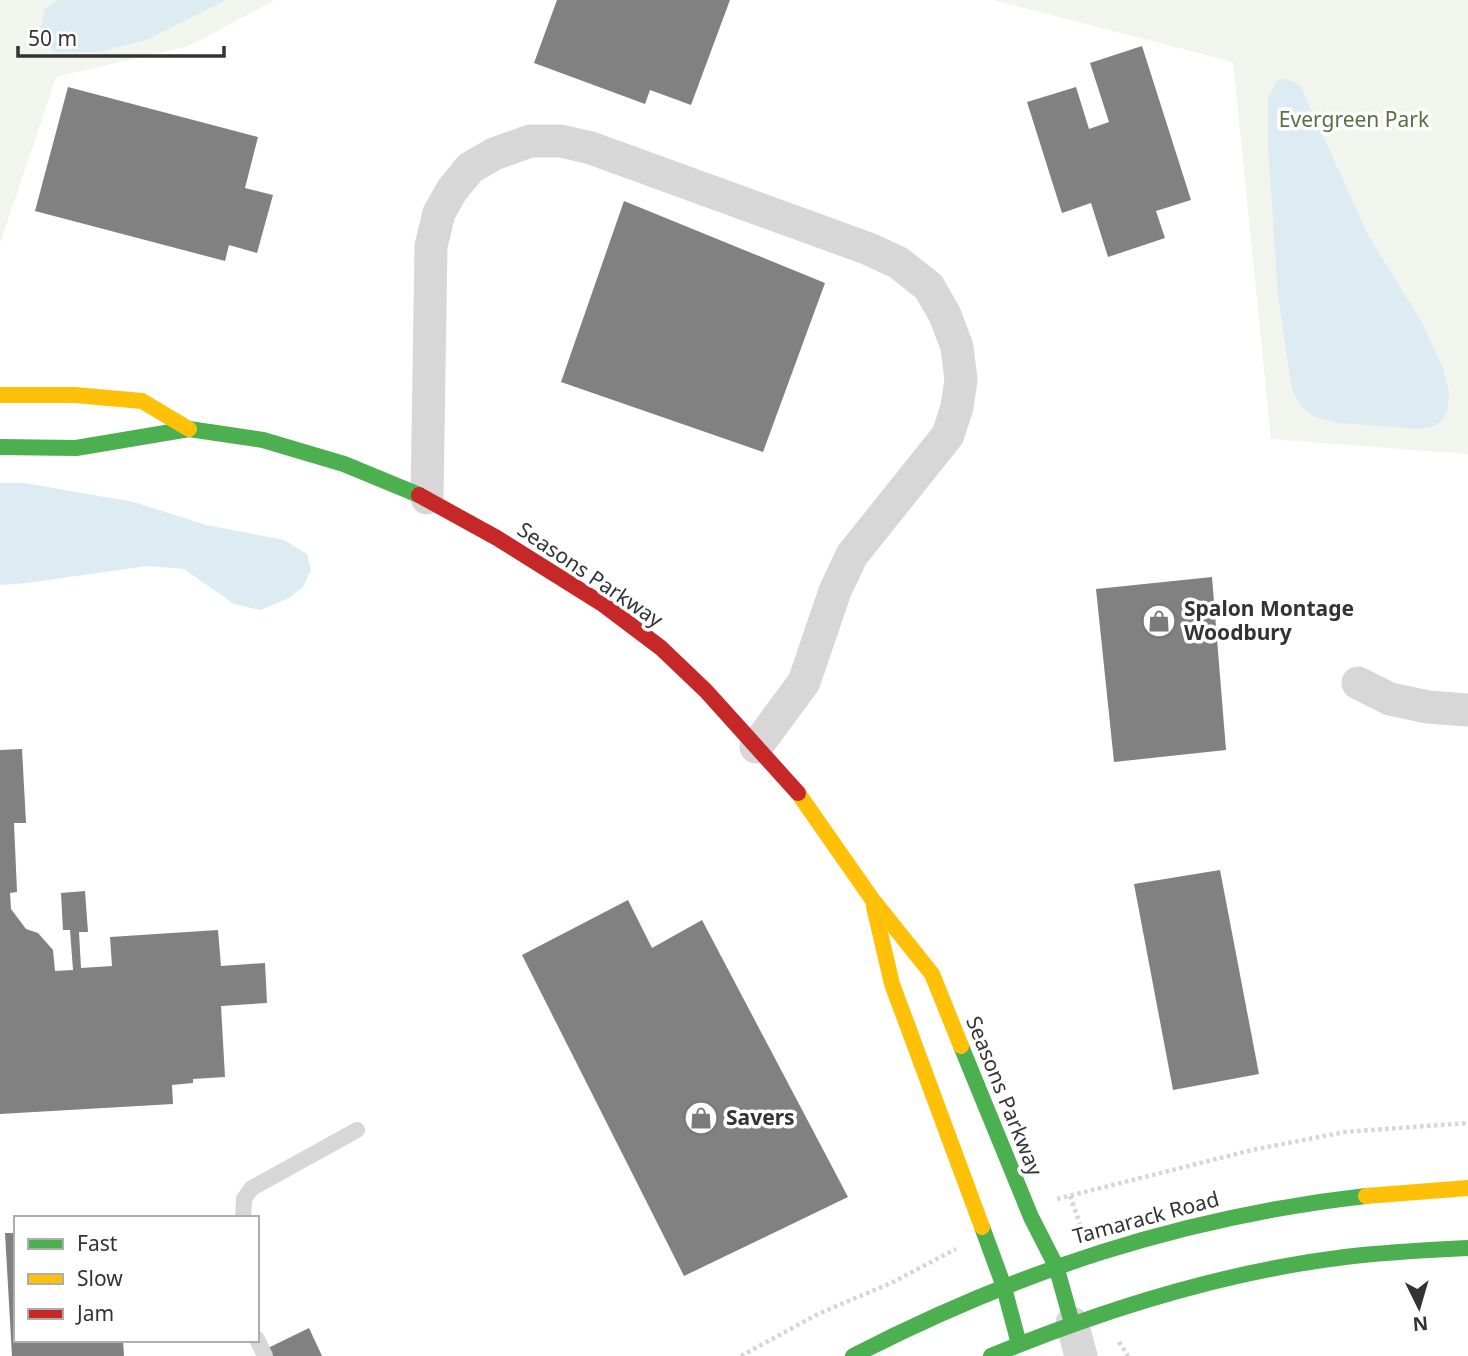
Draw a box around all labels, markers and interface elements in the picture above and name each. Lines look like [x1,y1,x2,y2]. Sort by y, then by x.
scale bar [18,14,224,58]
text: 50 m [28,24,77,52]
park label: Evergreen Park [1279,105,1430,133]
street label: Seasons Parkway [512,515,669,633]
place label: Spalon Montage Woodbury [1184,594,1354,646]
shop icon: Spalon Montage Woodbury [1140,602,1178,640]
street label: Seasons Parkway [960,1012,1050,1180]
shop icon: Savers [682,1099,720,1137]
place label: Savers [726,1103,795,1131]
street label: Tamarack Road [1069,1184,1222,1250]
legend [14,1216,259,1342]
text: Fast [77,1229,118,1257]
text: Slow [77,1264,123,1292]
north arrow [1384,1272,1454,1342]
text: Jam [75,1299,114,1327]
text: N [1412,1310,1429,1338]

